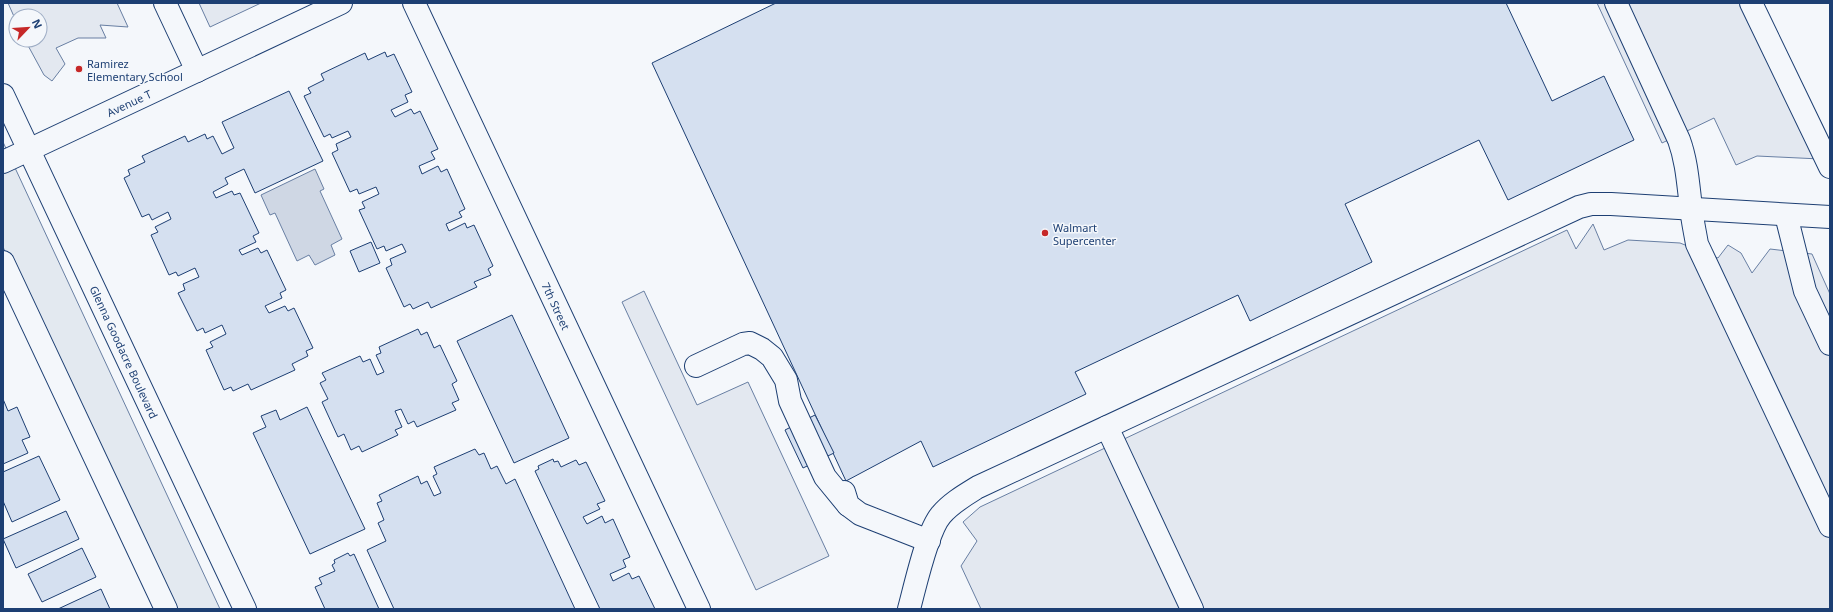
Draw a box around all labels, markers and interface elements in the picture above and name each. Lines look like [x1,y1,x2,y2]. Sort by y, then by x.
north arrow [8,8,48,48]
text: N [29,16,46,31]
place label: Ramirez Elementary School [87,56,183,84]
marker: Ramirez Elementary School [74,64,84,74]
street label: Avenue T [104,86,154,120]
place label: Walmart Supercenter [1053,220,1117,248]
marker: Walmart Supercenter [1040,228,1050,238]
street label: 7th Street [539,280,574,332]
street label: Glenna Goodacre Boulevard [87,283,161,421]

